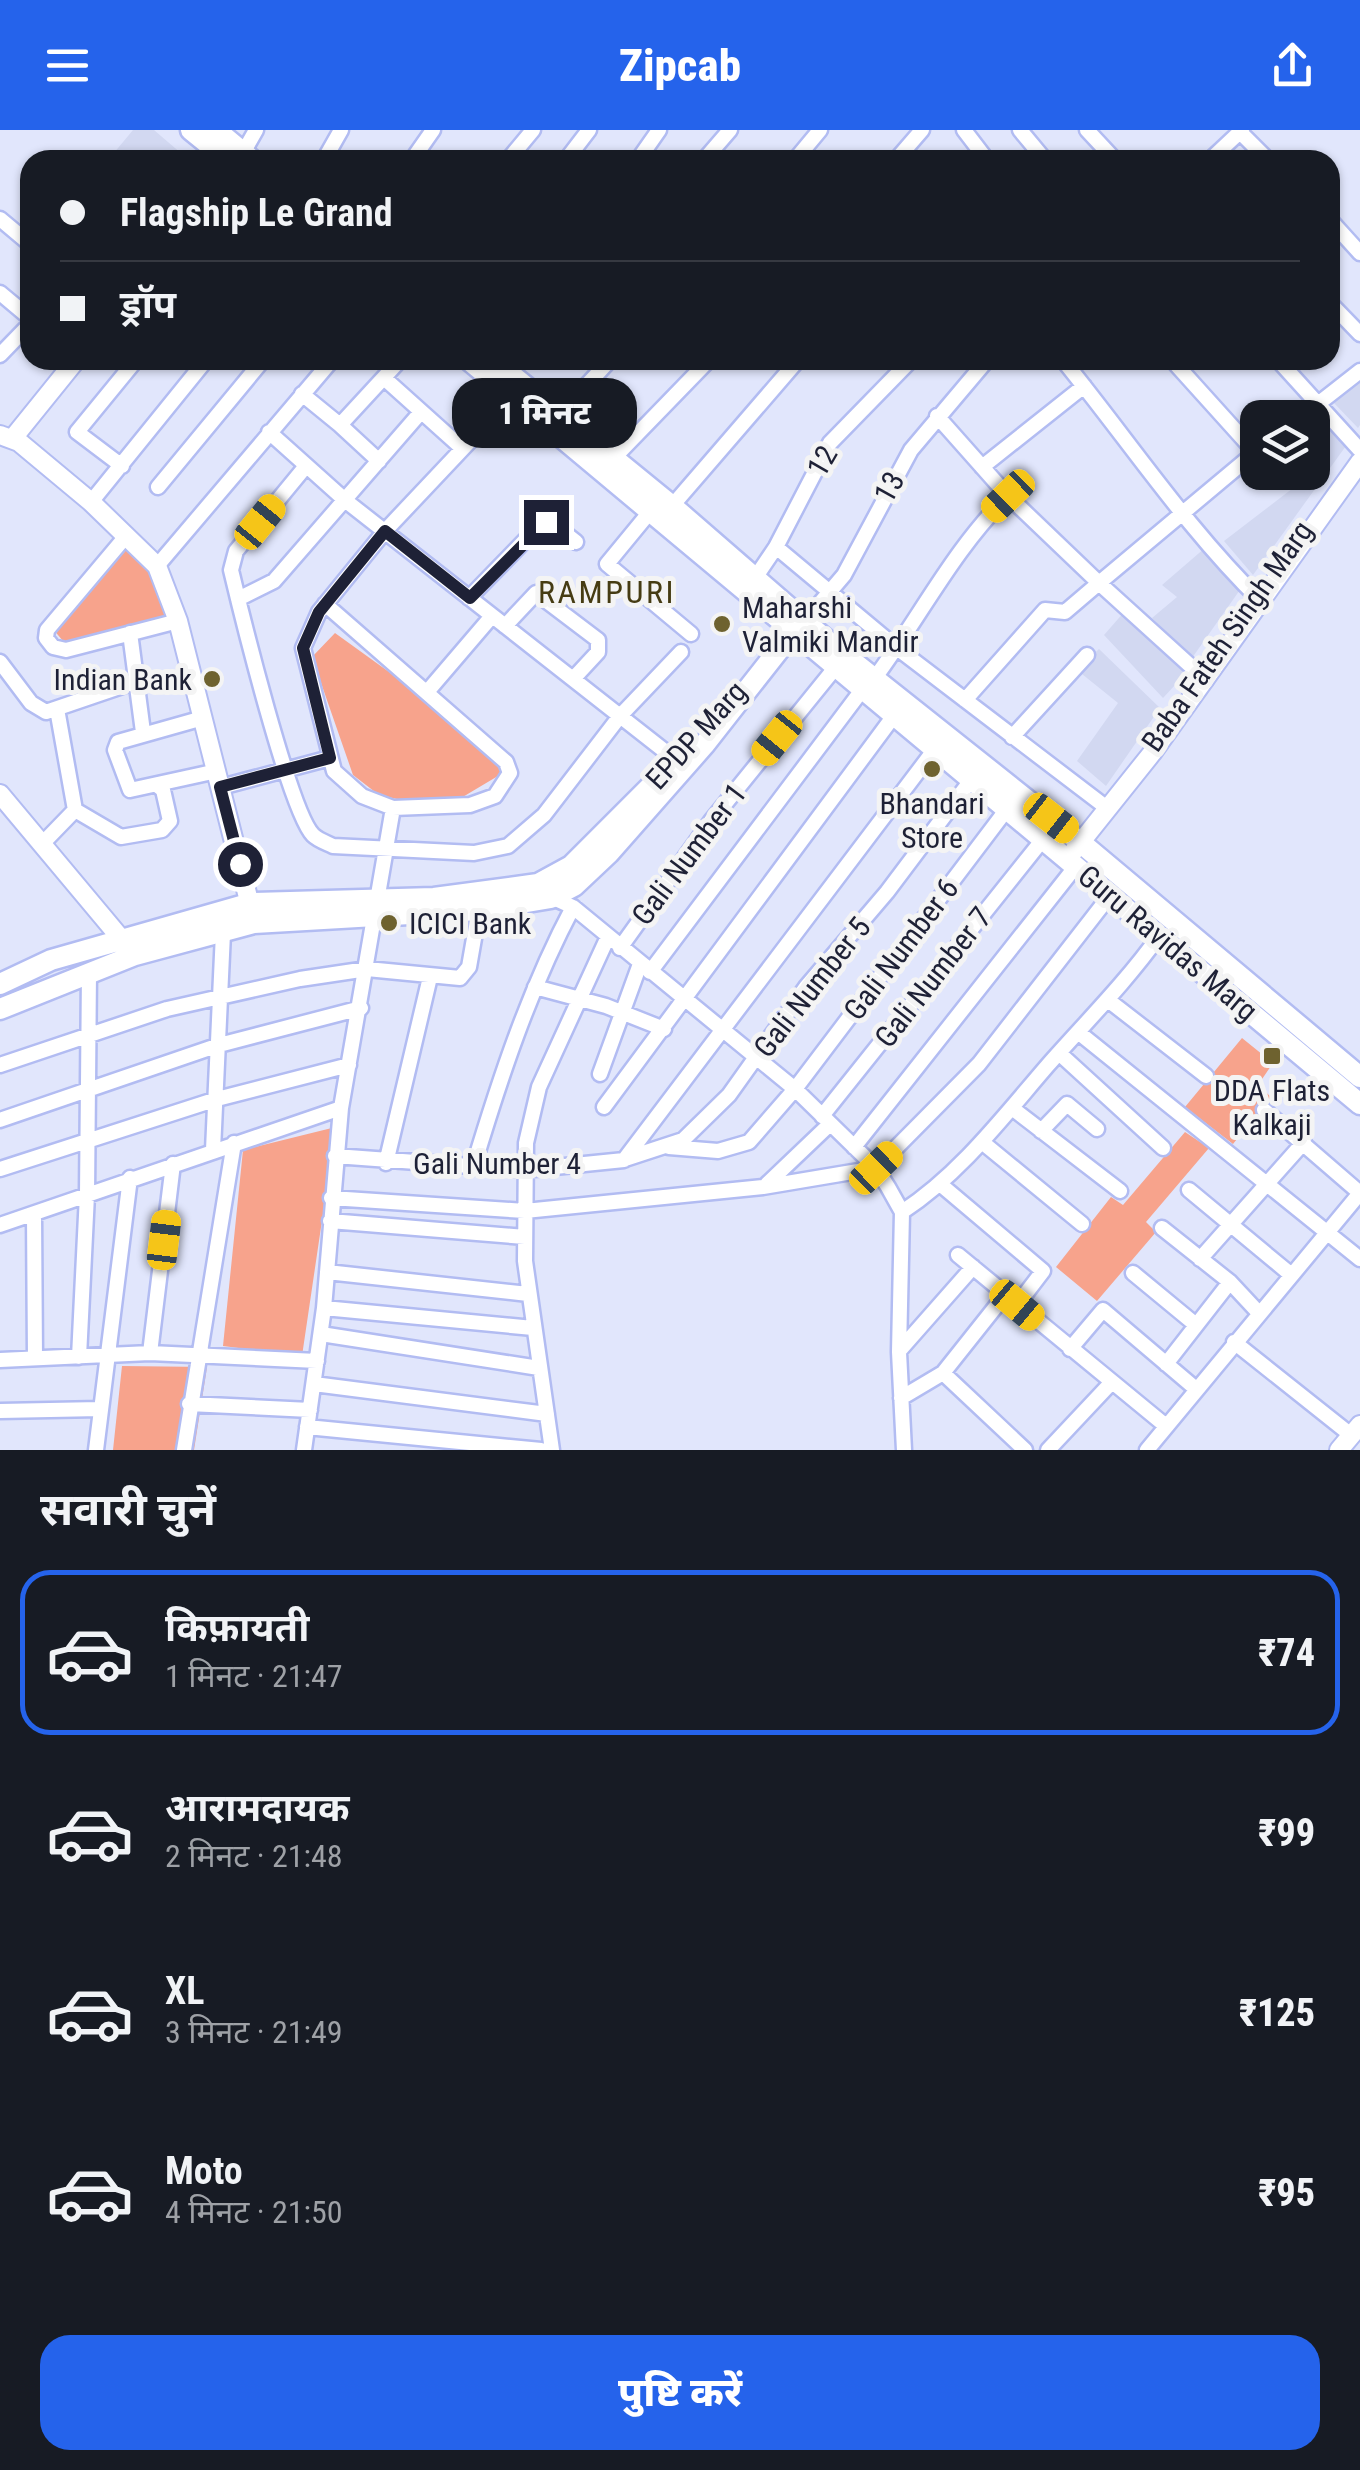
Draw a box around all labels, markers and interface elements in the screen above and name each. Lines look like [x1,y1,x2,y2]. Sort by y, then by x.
icon: menu [40,38,95,93]
icon: share [1265,38,1320,93]
text: Zipcab [619,39,741,92]
text: Flagship Le Grand [120,191,393,235]
text: ड्रॉप [120,283,176,327]
callout: 1 मिनट [454,377,638,447]
text: 1 मिनट [498,394,591,432]
map controls [1240,400,1330,490]
button: layers [1240,400,1330,490]
street label: 12 [799,439,845,483]
car [976,464,1040,528]
street label: 13 [867,466,911,508]
car [229,489,291,555]
route end [524,500,569,545]
street label: Baba Fateh Singh Marg [1134,514,1320,758]
district label: RAMPURI [538,573,676,611]
place label: Maharshi Valmiki Mandir [742,590,919,659]
marker: Maharshi Valmiki Mandir [711,613,733,635]
place label: Indian Bank [54,662,192,697]
marker: Indian Bank [201,668,223,690]
street label: EPDP Marg [639,674,753,796]
car [746,705,808,771]
marker: Bhandari Store [921,758,943,780]
street label: Gali Number 1 [624,776,754,932]
place label: Bhandari Store [879,786,985,855]
car [1018,788,1084,848]
route start [218,842,263,887]
street label: Guru Ravidas Marg [1071,858,1265,1028]
street label: Gali Number 6 [836,871,966,1027]
street label: Gali Number 7 [867,900,999,1054]
place label: ICICI Bank [409,906,532,941]
street label: Gali Number 5 [746,910,878,1064]
marker: ICICI Bank [378,912,400,934]
marker: DDA Flats Kalkaji [1261,1045,1283,1067]
place label: DDA Flats Kalkaji [1214,1073,1330,1142]
car [844,1136,908,1200]
street label: Gali Number 4 [413,1146,581,1181]
car [145,1208,183,1272]
car [984,1274,1050,1336]
text: सवारी चुनें [40,1483,216,1536]
text: किफ़ायती [165,1606,309,1650]
icon: car [45,1608,135,1698]
text: ₹74 [1258,1631,1315,1675]
text: 1 मिनट · 21:47 [165,1657,343,1695]
text: आरामदायक [165,1786,349,1830]
icon: car [45,1788,135,1878]
text: ₹99 [1258,1811,1315,1855]
text: 2 मिनट · 21:48 [165,1837,343,1875]
icon: car [45,1968,135,2058]
text: XL [165,1969,204,2013]
text: ₹125 [1239,1991,1315,2035]
text: 3 मिनट · 21:49 [165,2013,343,2051]
icon: car [45,2148,135,2238]
text: Moto [165,2149,243,2193]
text: ₹95 [1258,2171,1315,2215]
text: 4 मिनट · 21:50 [165,2193,343,2231]
button: पुष्टि करें [40,2335,1320,2450]

